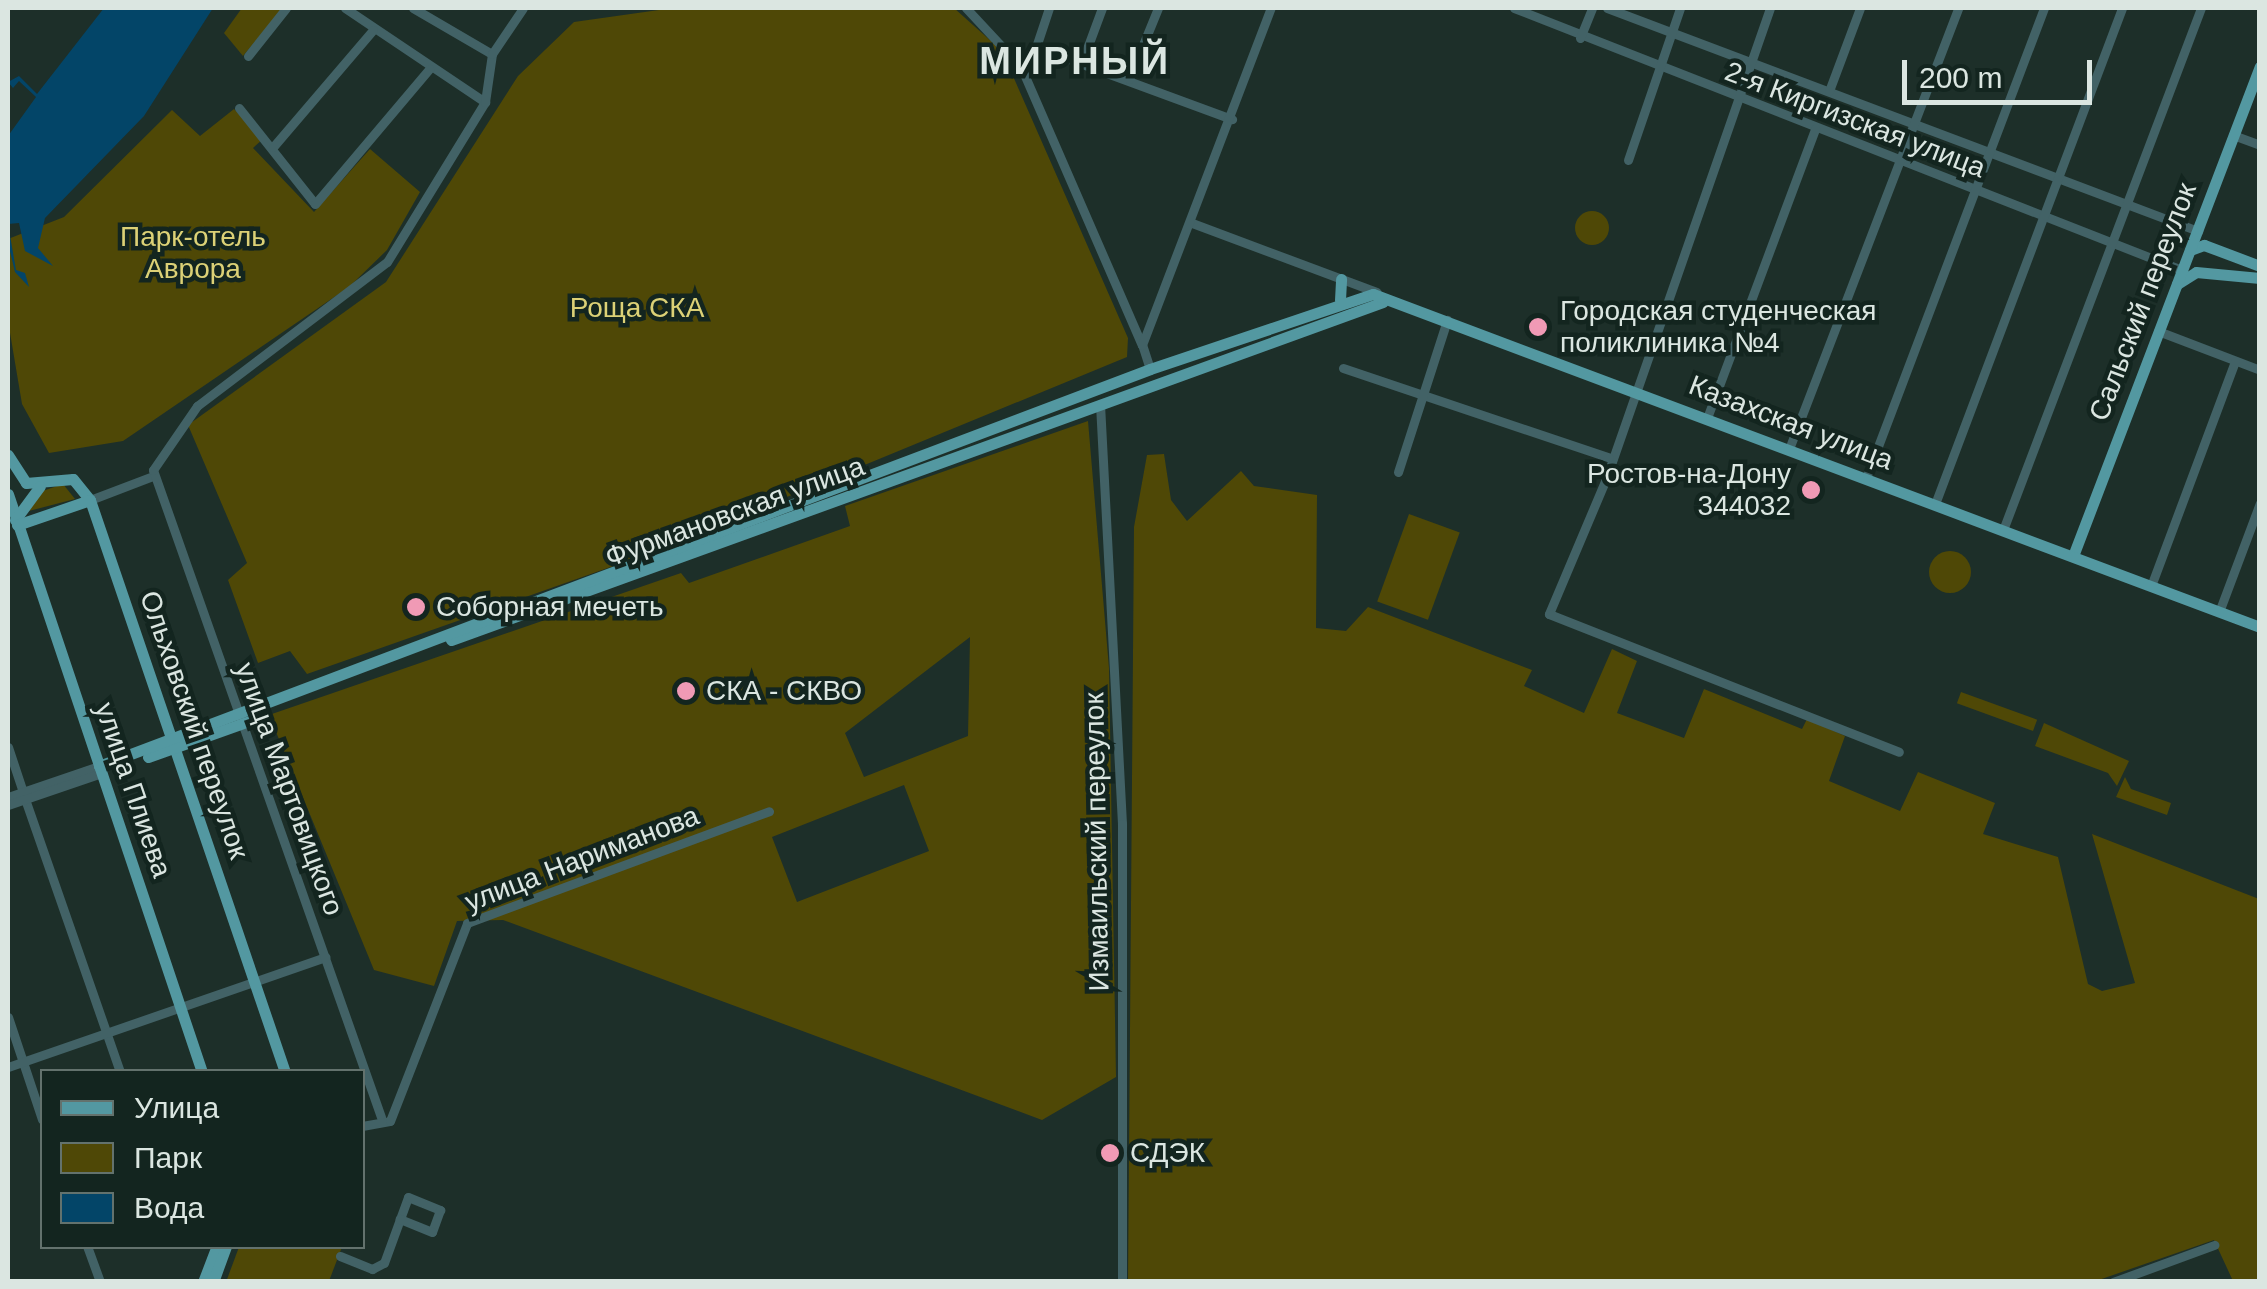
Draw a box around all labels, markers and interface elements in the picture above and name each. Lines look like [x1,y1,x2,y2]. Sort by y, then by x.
district label: МИРНЫЙ [979,39,1171,85]
scale bar [1907,40,2097,102]
street label: 2-я Киргизская улица [1720,55,1990,185]
text: 200 m [1919,61,2002,94]
street label: Сальский переулок [2082,178,2204,426]
park label: Парк-отель Аврора [120,220,266,286]
park label: Роща СКА [570,291,704,325]
place label: Городская студенческая поликлиника №4 [1560,294,1876,360]
marker: Городская студенческая поликлиника №4 [1525,314,1551,340]
street label: Казахская улица [1684,369,1898,477]
street label: Фурмановская улица [601,449,869,575]
place label: Ростов-на-Дону 344032 [1587,457,1791,523]
marker: Ростов-на-Дону 344032 [1800,479,1822,501]
street label: Ольховский переулок [132,587,256,863]
place label: Соборная мечеть [436,590,663,624]
marker: Соборная мечеть [405,596,427,618]
street label: улица Мартовицкого [228,658,350,920]
place label: СКА - СКВО [706,674,862,708]
marker: СКА - СКВО [675,680,697,702]
street label: Измаильский переулок [1078,692,1116,992]
street label: улица Плиева [87,698,179,882]
street label: улица Нариманова [460,799,704,919]
legend [40,1069,365,1249]
text: Улица [134,1091,219,1124]
place label: СДЭК [1130,1136,1205,1170]
text: Парк [134,1141,202,1174]
marker: СДЭК [1099,1142,1121,1164]
text: Вода [134,1191,204,1224]

